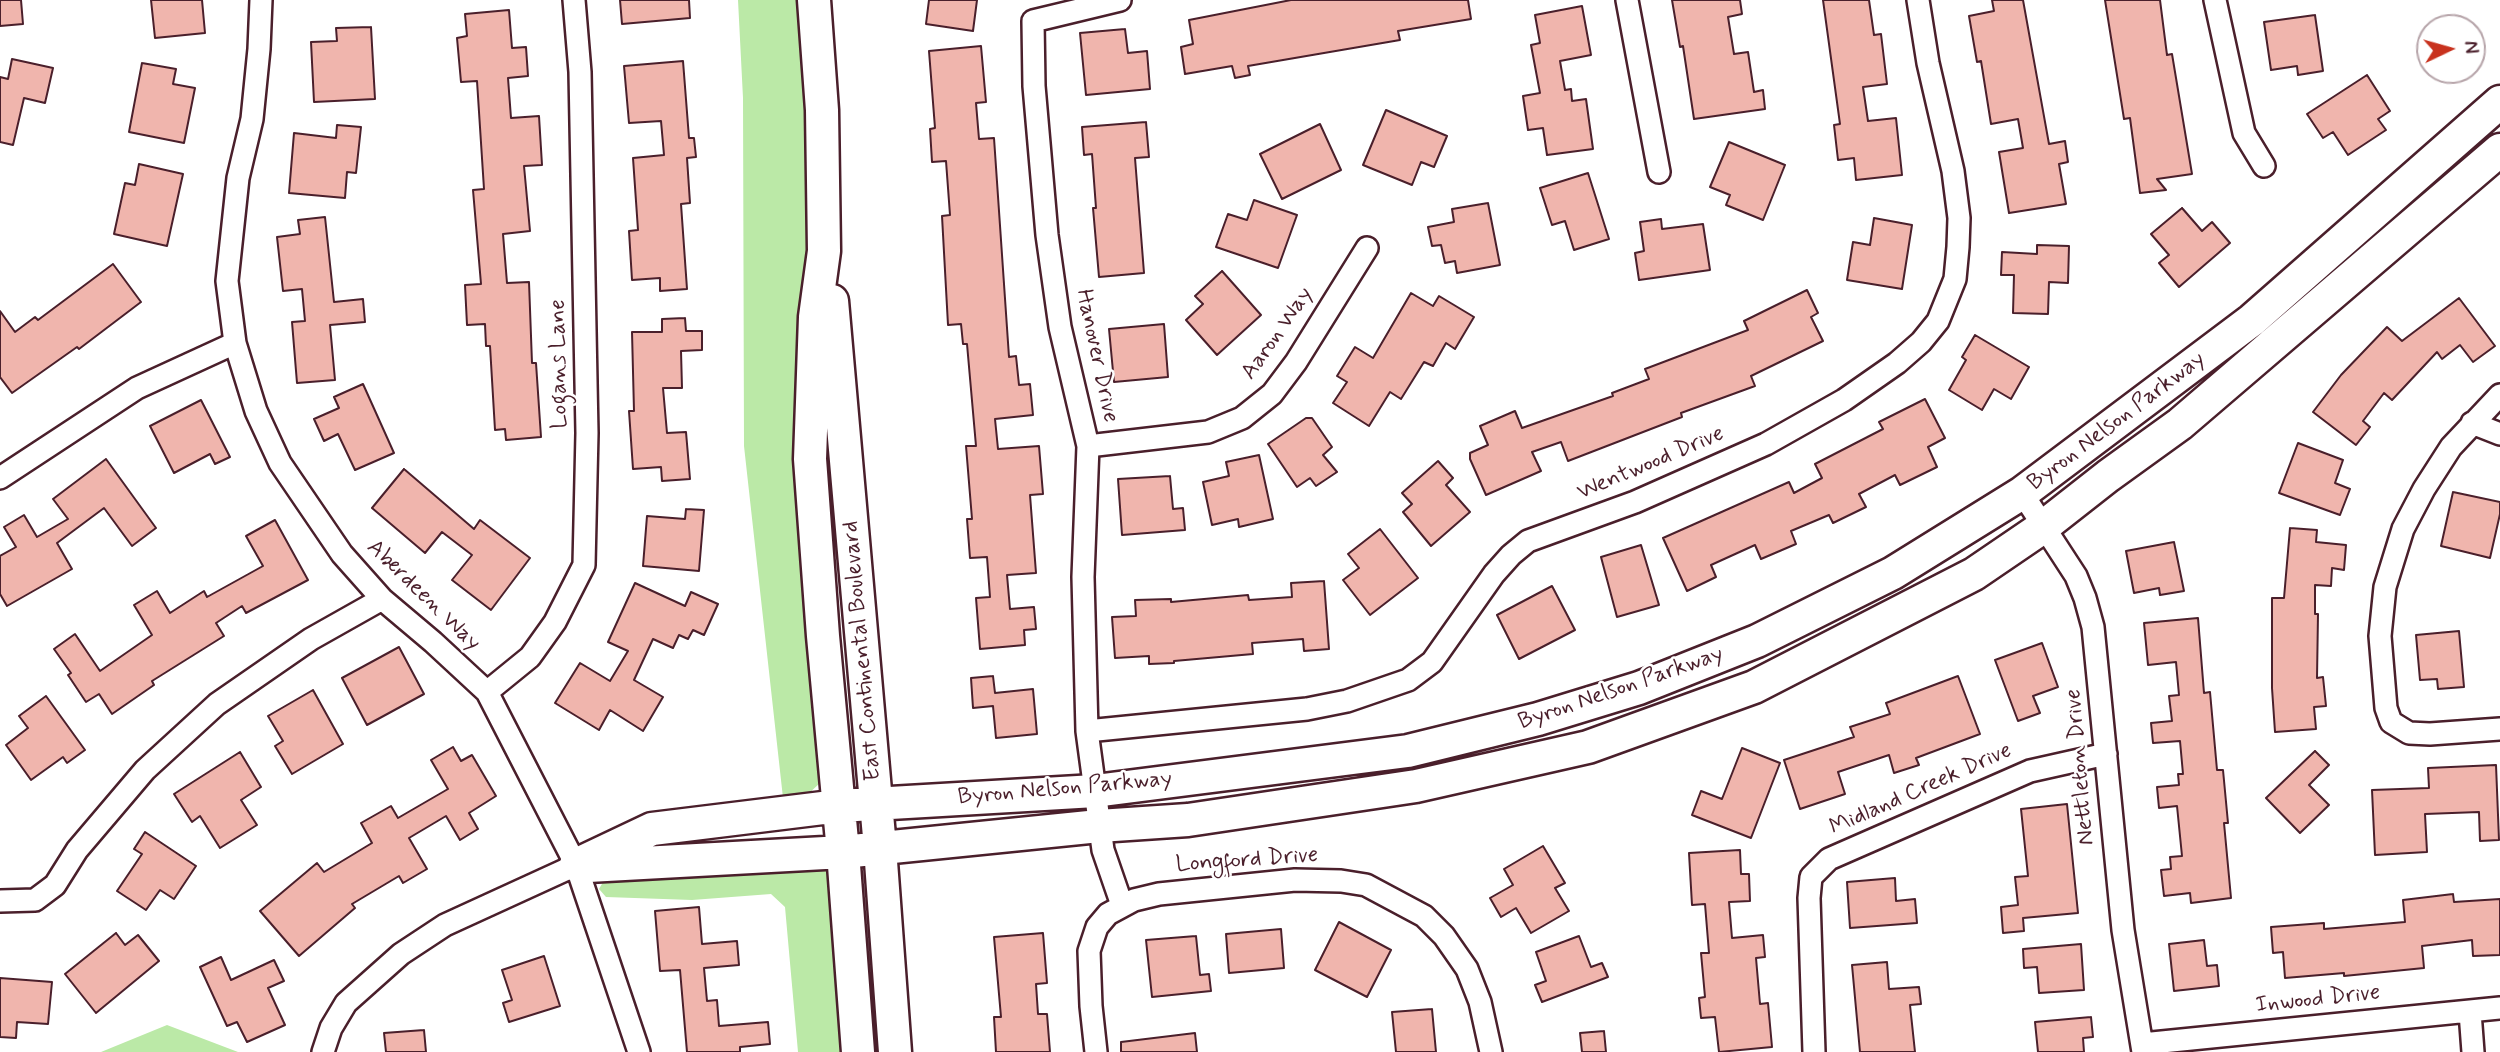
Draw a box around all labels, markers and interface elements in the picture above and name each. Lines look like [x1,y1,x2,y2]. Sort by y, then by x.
north arrow [2416,14,2486,84]
text: N [2457,40,2483,55]
street label: Aaron Way [1236,282,1320,386]
street label: Hanover Drive [1068,287,1124,425]
street label: Logans Lane [545,299,575,429]
street label: Byron Nelson Parkway [2023,346,2211,498]
street label: Wentwood Drive [1573,421,1729,507]
street label: East Continental Boulevard [838,520,888,782]
street label: Aberdeen Way [360,535,486,657]
street label: Byron Nelson Parkway [1515,641,1727,737]
street label: Nettleton Drive [2060,688,2102,846]
street label: Midland Creek Drive [1826,737,2016,843]
street label: Byron Nelson Parkway [957,766,1173,812]
street label: Longford Drive [1175,842,1319,880]
street label: Inwood Drive [2254,980,2382,1020]

